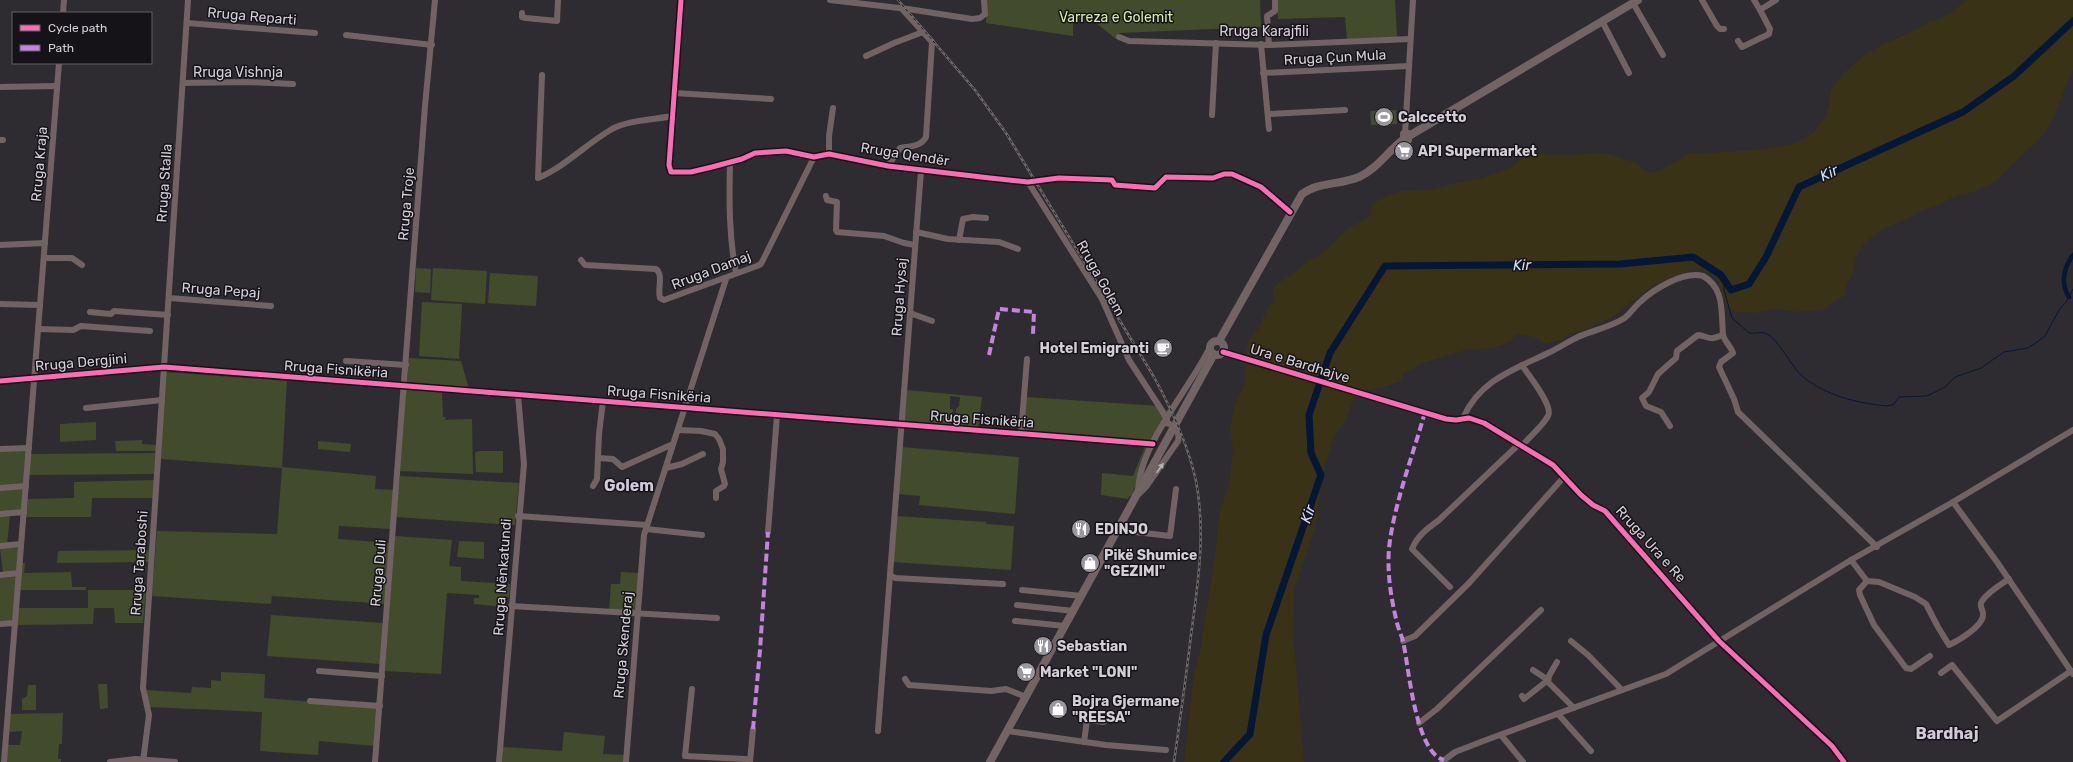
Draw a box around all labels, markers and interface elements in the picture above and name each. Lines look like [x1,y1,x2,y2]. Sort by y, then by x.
street label: Rruga Reparti [207,4,297,29]
park label: Varreza e Golemit [1059,9,1174,26]
legend [12,12,152,64]
text: Cycle path [48,21,107,35]
street label: Rruga Karajfili [1219,23,1309,40]
text: Path [48,41,74,55]
street label: Rruga Çun Mula [1283,46,1387,69]
street label: Rruga Vishnja [193,64,283,81]
sports icon: Calccetto [1373,106,1395,128]
place label: Calccetto [1398,109,1467,126]
street label: Rruga Kraja [28,126,51,202]
street label: Rruga Qendër [859,139,951,170]
supermarket icon: API Supermarket [1393,140,1415,162]
street label: Rruga Stalla [153,143,176,223]
place label: API Supermarket [1418,143,1537,160]
water label: Kir [1817,160,1842,185]
street label: Rruga Troje [395,166,418,241]
street label: Rruga Golem [1073,238,1128,319]
street label: Rruga Damaj [669,248,753,293]
water label: Kir [1513,256,1533,274]
street label: Rruga Hysaj [888,257,911,337]
street label: Rruga Pepaj [181,279,261,302]
cafe icon: Hotel Emigranti [1152,337,1174,359]
place label: Hotel Emigranti [1040,340,1149,357]
street label: Ura e Bardhajve [1248,340,1352,387]
street label: Rruga Dergjini [34,350,128,375]
street label: Rruga Fisnikëria [283,357,389,382]
street label: Rruga Fisnikëria [606,382,712,407]
street label: Rruga Fisnikëria [929,407,1035,432]
one-way arrow [1156,462,1164,473]
district label: Golem [604,476,654,495]
water label: Kir [1297,501,1320,526]
street label: Rruga Ura e Re [1612,503,1689,586]
street label: Rruga Taraboshi [127,510,152,616]
street label: Rruga Nënkatundi [490,518,515,636]
restaurant icon: EDINJO [1070,518,1092,540]
place label: EDINJO [1095,521,1148,538]
street label: Rruga Duli [367,539,390,607]
place label: Pikë Shumice "GEZIMI" [1104,547,1197,580]
shop icon: Pikë Shumice "GEZIMI" [1079,552,1101,574]
street label: Rruga Skenderaj [610,591,637,699]
restaurant icon: Sebastian [1032,635,1054,657]
place label: Sebastian [1057,638,1127,655]
supermarket icon: Market "LONI" [1015,661,1037,683]
place label: Market "LONI" [1040,664,1137,681]
place label: Bojra Gjermane "REESA" [1072,693,1180,726]
shop icon: Bojra Gjermane "REESA" [1047,698,1069,720]
district label: Bardhaj [1915,724,1979,743]

